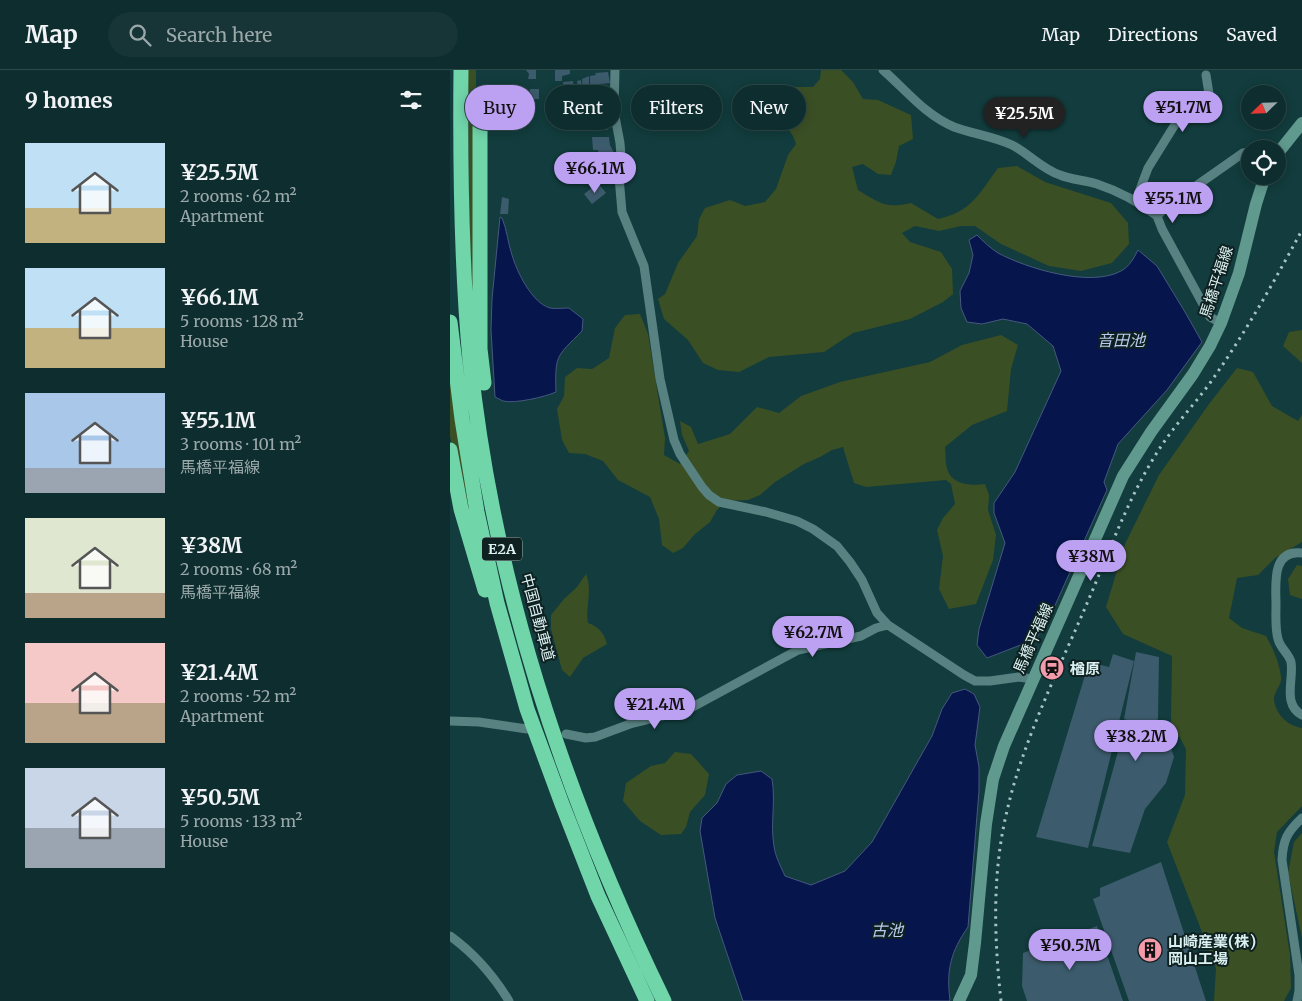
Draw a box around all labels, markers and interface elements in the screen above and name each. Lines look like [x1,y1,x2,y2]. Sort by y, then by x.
search box [108,12,458,57]
text: Map [25,19,78,50]
icon: search [126,21,154,49]
text: Search here [166,23,272,47]
text: Map [1042,23,1080,46]
text: Directions [1108,23,1198,46]
text: Saved [1226,23,1277,46]
chip: Buy [465,85,535,130]
chip: Rent [545,85,621,130]
chip: Filters [631,85,722,130]
chip: New [732,85,806,130]
north arrow [1241,85,1286,130]
map controls [1241,85,1286,185]
icon: filters [397,86,425,114]
text: 9 homes [25,87,113,114]
pin: ¥51.7M [1142,90,1224,133]
pin: ¥25.5M [983,97,1065,139]
text: ¥51.7M [1154,97,1212,117]
text: ¥25.5M [994,103,1054,123]
button: locate [1241,140,1286,185]
pin: ¥66.1M [554,152,636,194]
text: ¥66.1M [565,158,625,178]
text: ¥25.5M [180,159,258,186]
icon: home [65,163,125,223]
pin: ¥55.1M [1132,182,1214,224]
text: 2 rooms · 62 m² [180,186,297,206]
text: ¥55.1M [1144,188,1202,208]
text: Apartment [180,206,264,226]
street label: 馬橋平福線 [1195,243,1237,321]
text: ¥66.1M [180,284,259,311]
icon: home [65,288,125,348]
text: 5 rooms · 128 m² [180,311,304,331]
water label: 音田池 [1097,330,1147,350]
text: House [180,331,228,351]
text: ¥55.1M [180,407,256,434]
icon: home [65,413,125,473]
text: 3 rooms · 101 m² [180,434,301,454]
text: 馬橋平福線 [180,457,260,477]
text: ¥38M [180,532,242,559]
icon: home [65,538,125,598]
road number: E2A [482,538,522,560]
pin: ¥38M [1061,540,1121,582]
text: ¥38M [1067,546,1115,566]
text: 2 rooms · 68 m² [180,559,297,579]
street label: 中国自動車道 [517,571,559,663]
text: 馬橋平福線 [180,582,260,602]
street label: 馬橋平福線 [1009,600,1057,676]
pin: ¥62.7M [772,616,854,658]
text: ¥62.7M [783,622,843,642]
station icon: 楢原 [1039,655,1065,681]
text: ¥21.4M [180,659,258,686]
place label: 楢原 [1070,659,1100,678]
icon: home [65,663,125,723]
text: 2 rooms · 52 m² [180,686,296,706]
pin: ¥21.4M [614,688,696,730]
text: ¥21.4M [625,694,685,714]
text: Apartment [180,706,264,726]
pin: ¥38.2M [1095,720,1177,762]
text: ¥38.2M [1105,726,1167,746]
text: ¥50.5M [180,784,260,811]
icon: home [65,788,125,848]
text: 5 rooms · 133 m² [180,811,302,831]
text: House [180,831,228,851]
water label: 古池 [871,920,905,940]
pin: ¥50.5M [1029,928,1111,971]
place label: 山崎産業(株) 岡山工場 [1168,932,1256,968]
text: ¥50.5M [1040,935,1100,955]
building icon: 山崎産業(株) 岡山工場 [1137,937,1163,963]

